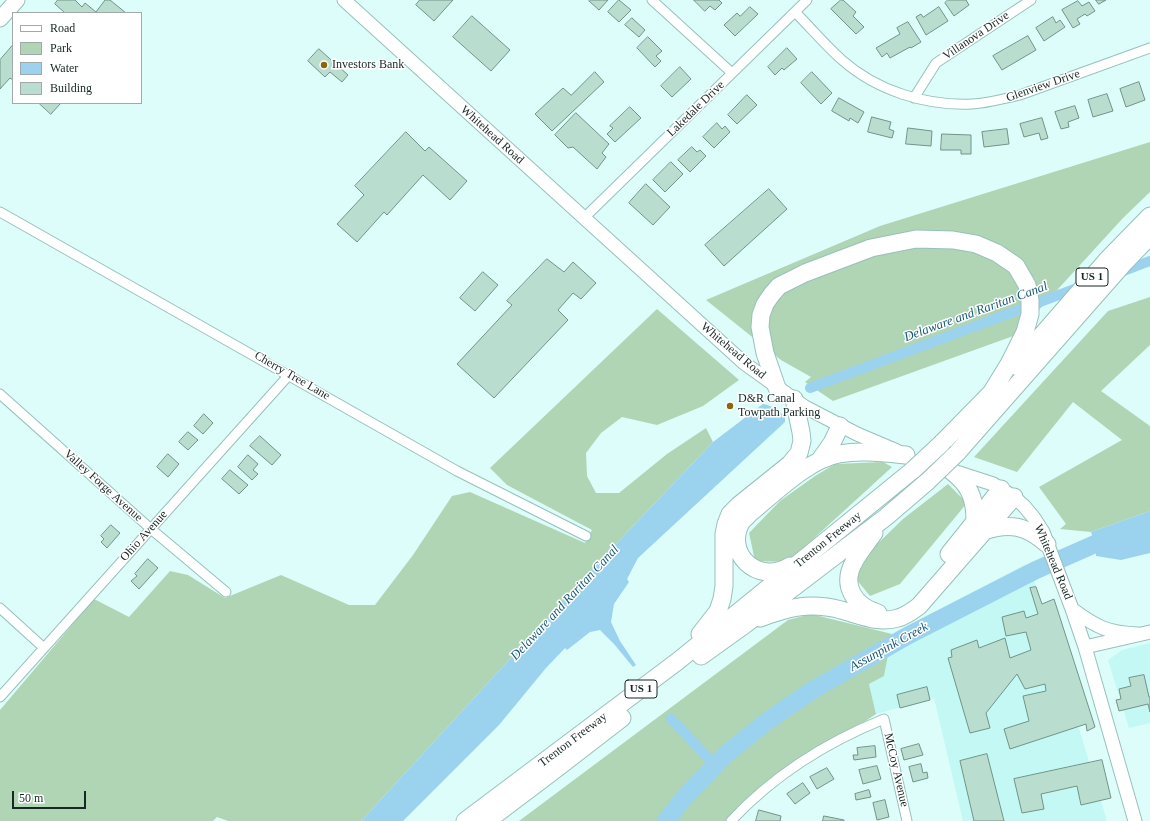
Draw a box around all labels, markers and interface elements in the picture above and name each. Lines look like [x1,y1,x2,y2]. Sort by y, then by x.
street label: Villanova Drive [940,9,1012,63]
legend [12,12,142,104]
text: Road [50,21,75,35]
text: Park [50,41,72,55]
place label: Investors Bank [332,58,404,72]
marker: Investors Bank [319,60,329,70]
text: Water [50,61,78,75]
street label: Glenview Drive [1004,67,1082,105]
street label: Lakedale Drive [664,78,728,140]
text: Building [50,81,92,95]
street label: Whitehead Road [457,103,527,167]
road number: US 1 [1076,268,1108,286]
water label: Delaware and Raritan Canal [902,279,1050,345]
street label: Whitehead Road [698,320,768,382]
street label: Cherry Tree Lane [252,349,332,403]
place label: D&R Canal Towpath Parking [738,392,820,420]
marker: D&R Canal Towpath Parking [725,401,735,411]
street label: Valley Forge Avenue [61,447,145,525]
street label: Ohio Avenue [117,508,171,564]
street label: Trenton Freeway [792,509,864,571]
street label: Whitehead Road [1031,522,1075,602]
water label: Delaware and Raritan Canal [508,542,622,664]
water label: Assunpink Creek [847,619,931,675]
road number: US 1 [625,680,657,698]
street label: Trenton Freeway [536,710,610,770]
street label: McCoy Avenue [881,732,911,808]
scale bar [14,783,88,809]
text: 50 m [19,791,43,805]

